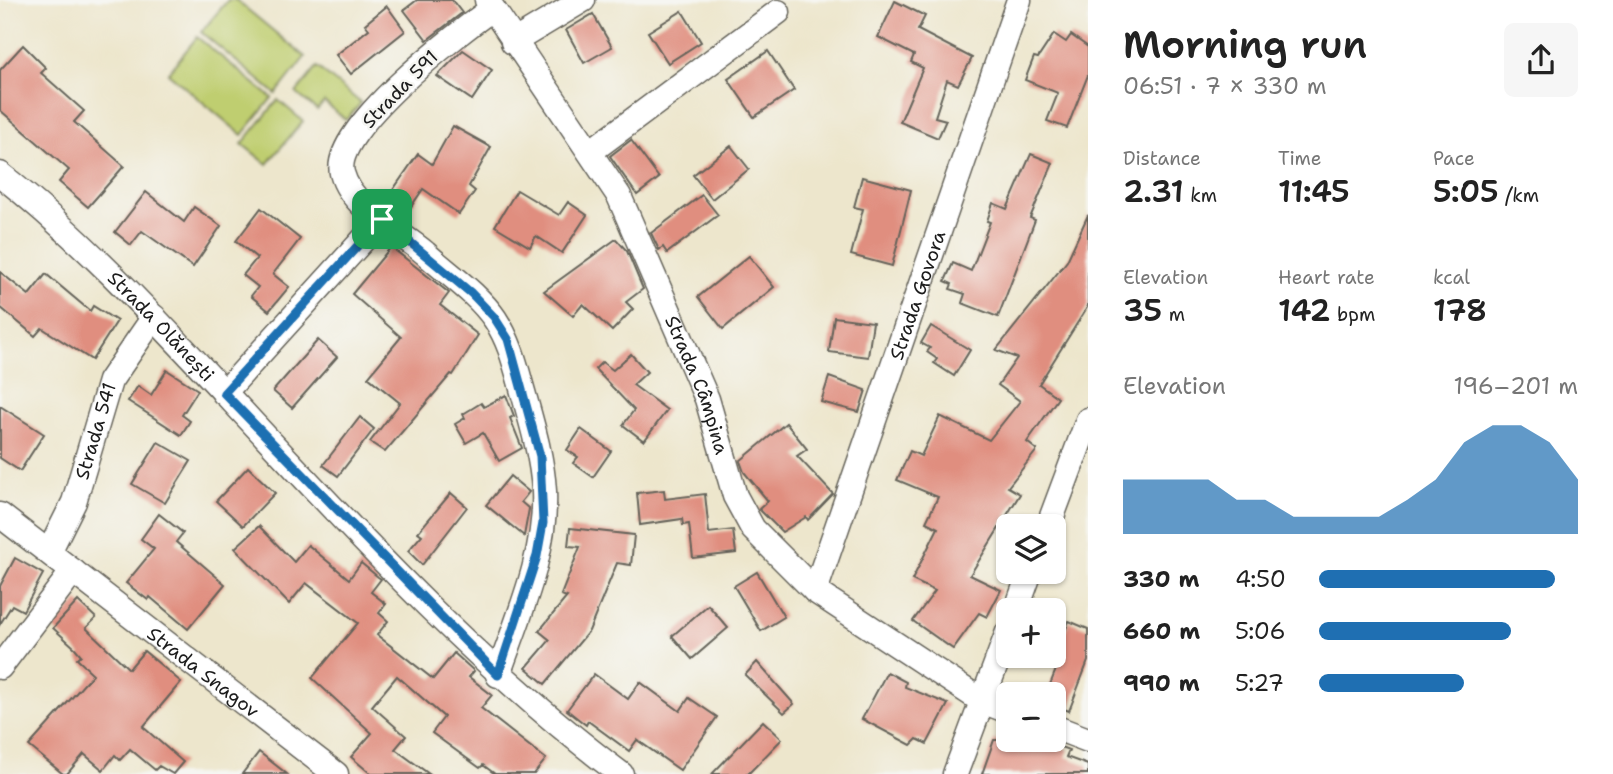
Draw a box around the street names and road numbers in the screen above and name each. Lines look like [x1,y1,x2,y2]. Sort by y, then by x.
street label: Strada 591 [356,45,444,133]
street label: Strada Govora [883,227,951,363]
street label: Strada Olănești [103,265,220,387]
street label: Strada Câmpina [660,311,735,457]
street label: Strada 541 [69,380,121,482]
street label: Strada Snagov [142,621,265,723]

